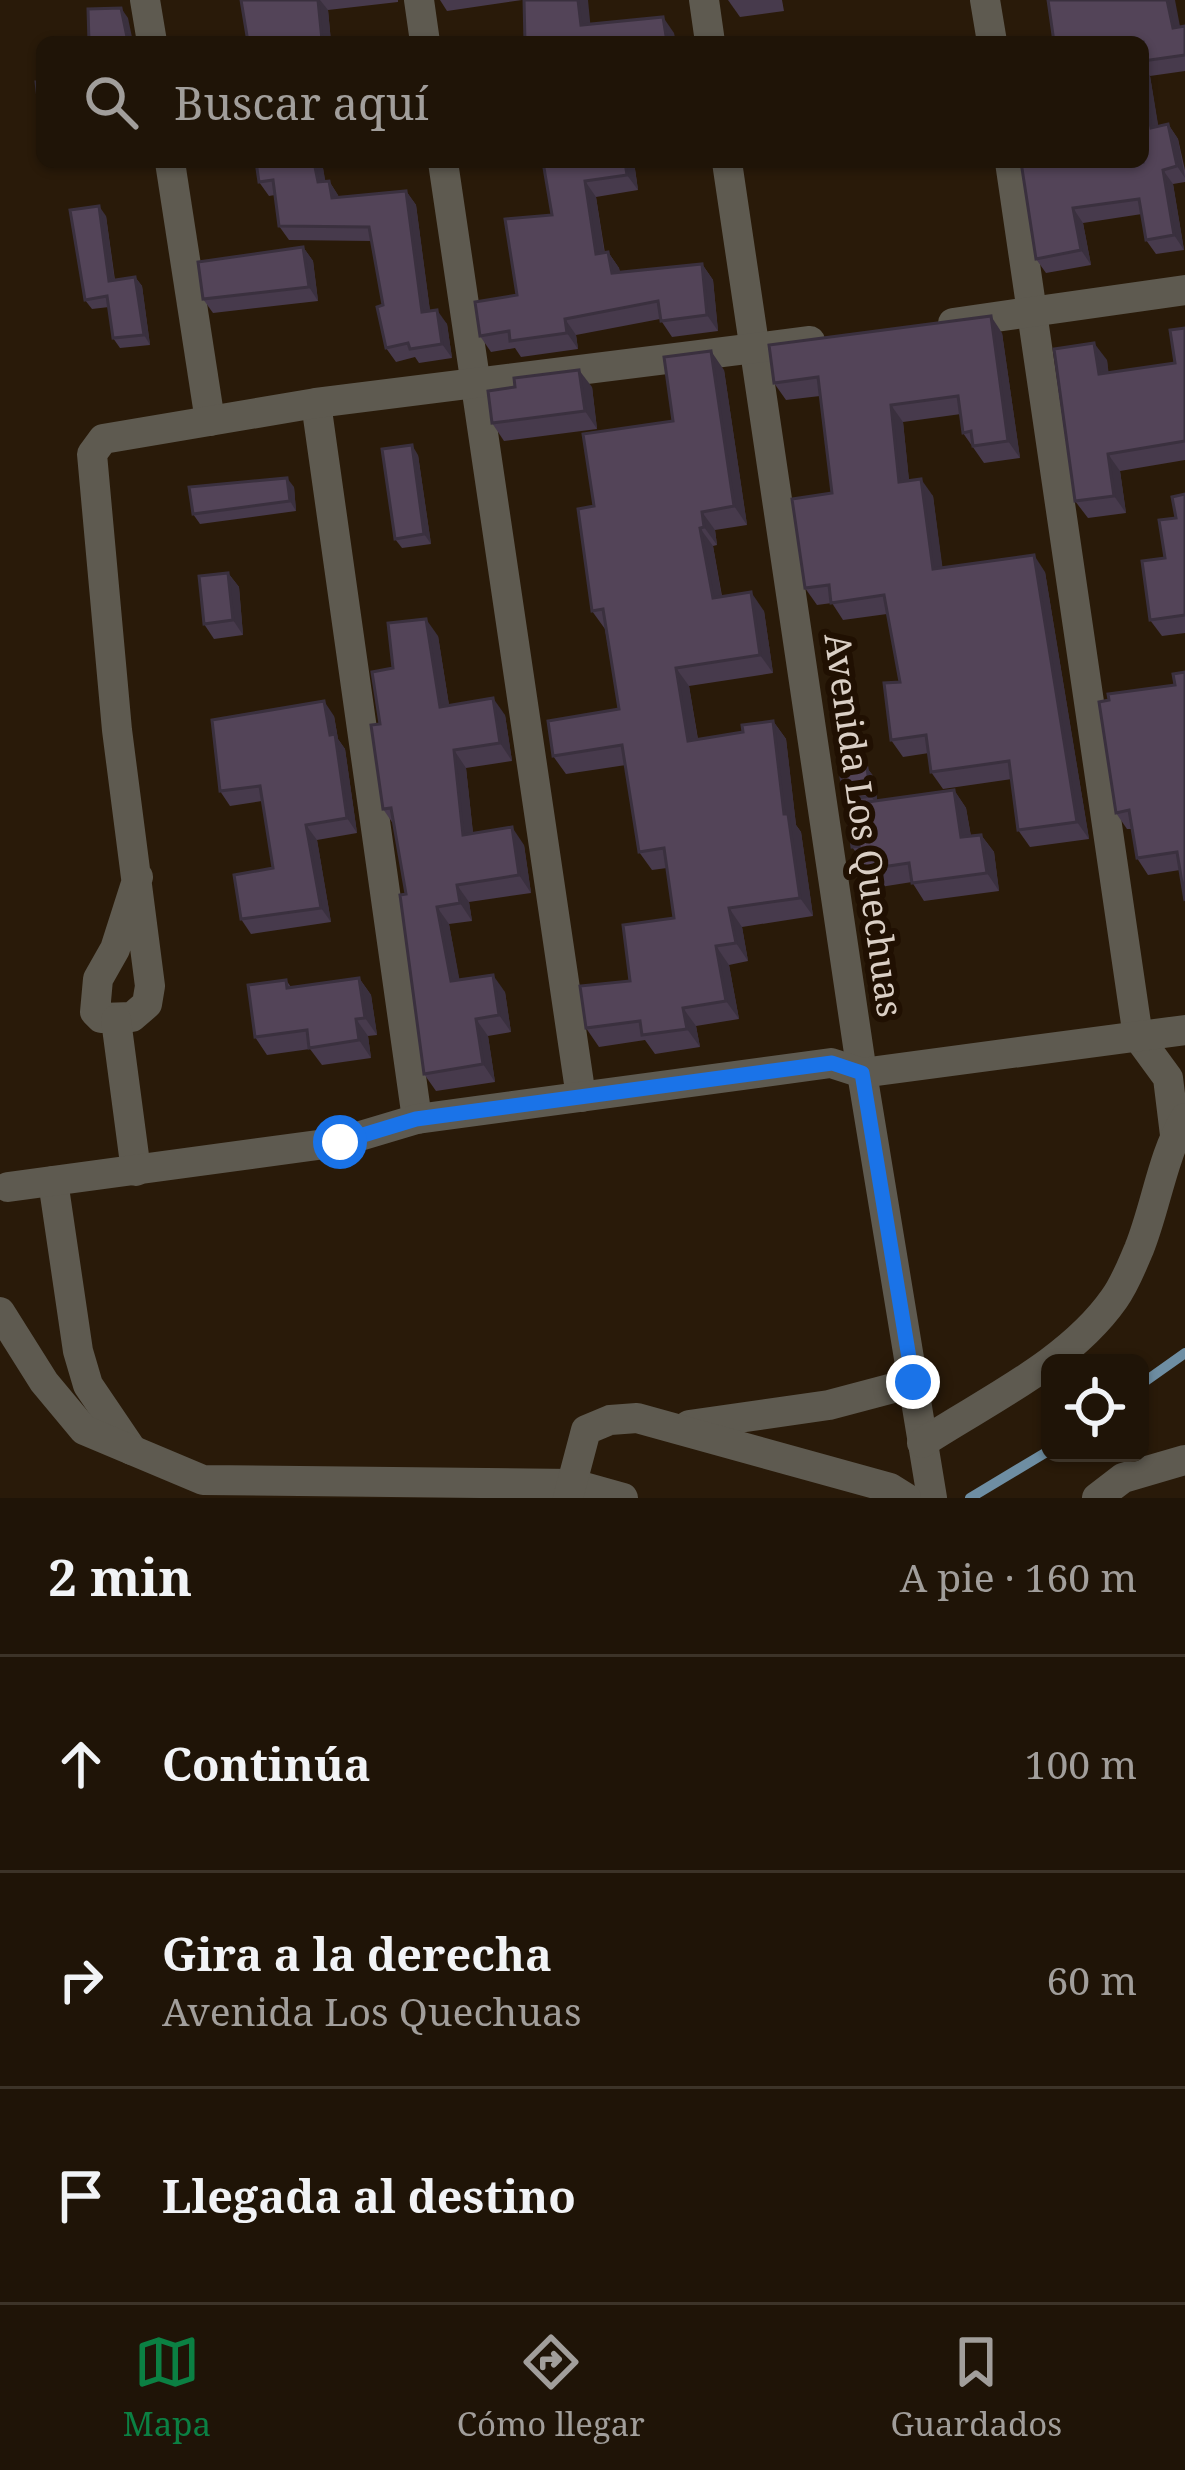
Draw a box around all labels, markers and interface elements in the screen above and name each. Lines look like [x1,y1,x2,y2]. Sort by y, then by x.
search box [36,36,1149,168]
icon: search [78,69,144,135]
text: Buscar aquí [174,72,429,133]
street label: Avenida Los Quechuas [813,630,916,1020]
route start [313,1115,367,1169]
map controls [1041,1354,1149,1462]
button: locate [1041,1354,1149,1462]
route end [886,1355,940,1409]
text: 2 min [48,1541,192,1611]
text: A pie · 160 m [900,1550,1137,1603]
icon: ahead [48,1731,114,1797]
text: Continúa [162,1733,371,1794]
text: 100 m [1025,1737,1137,1790]
text: Gira a la derecha [162,1923,552,1984]
icon: right [48,1947,114,2013]
text: 60 m [1046,1953,1137,2006]
text: Avenida Los Quechuas [162,1984,582,2037]
icon: arrive [48,2163,114,2229]
text: Llegada al destino [162,2165,576,2226]
tab: Mapa [123,2329,211,2446]
tab: Cómo llegar [457,2329,645,2446]
tab: Guardados [891,2329,1062,2446]

